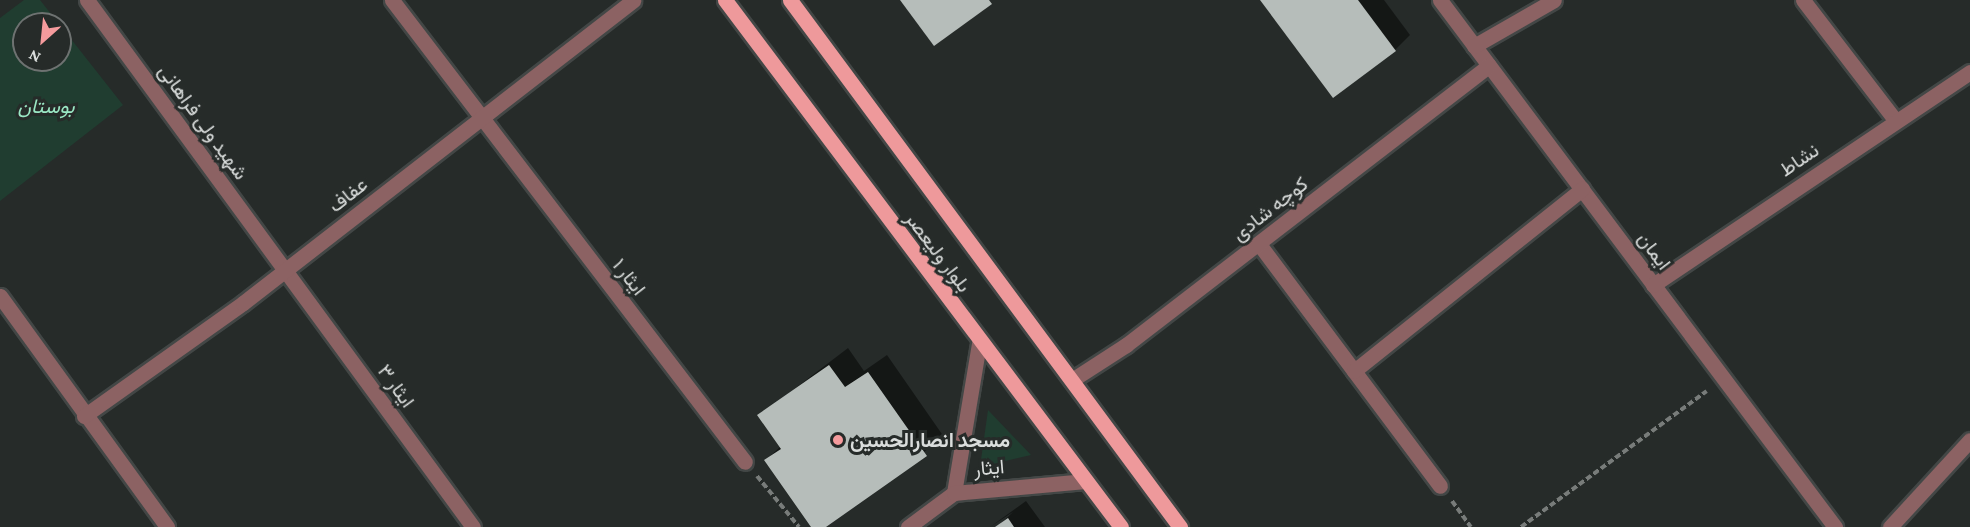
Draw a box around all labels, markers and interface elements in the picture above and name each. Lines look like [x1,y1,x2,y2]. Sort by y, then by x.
north arrow [12,12,72,72]
text: N [26,47,43,67]
street label: شهید ولی فراهانی [153,60,253,184]
park label: بوستان [18,94,74,118]
street label: نشاط [1775,138,1823,182]
street label: عفاف [324,172,372,218]
street label: کوچه شادی [1227,172,1313,246]
street label: بلوار ولیعصر [900,207,976,297]
street label: ایمان [1632,227,1676,275]
street label: ایثار ۱ [607,254,651,300]
street label: ایثار ۳ [372,360,420,412]
place label: مسجد انصارالحسین [850,428,1010,452]
marker: مسجد انصارالحسین [831,433,845,447]
street label: ایثار [973,455,1005,481]

